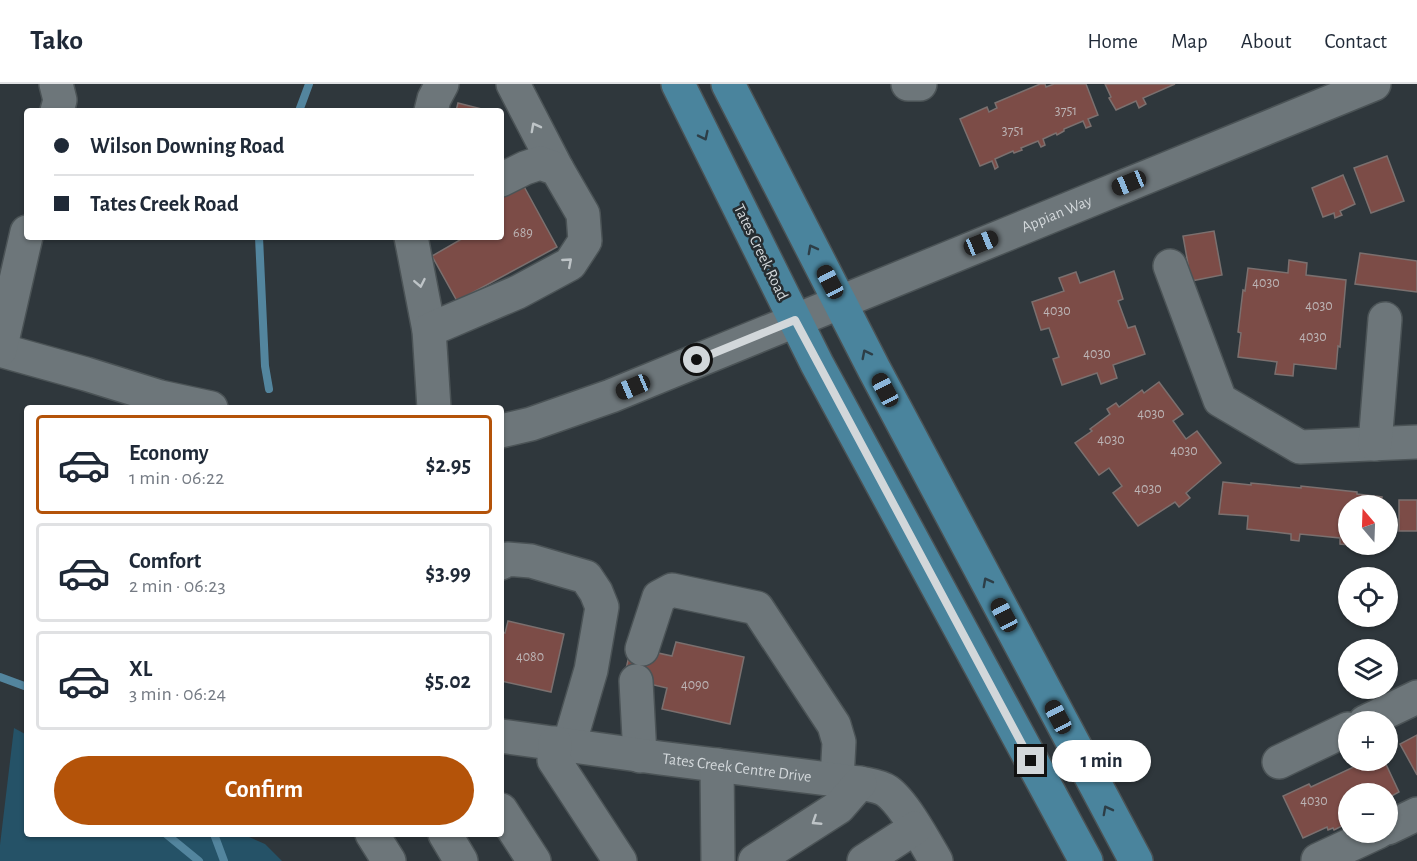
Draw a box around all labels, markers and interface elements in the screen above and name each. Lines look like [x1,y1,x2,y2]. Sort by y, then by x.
text: Tako [30,27,83,55]
text: Home [1087,31,1138,52]
text: Map [1171,31,1208,52]
text: About [1241,31,1291,52]
text: Contact [1324,31,1387,52]
house number: 3751 [1055,104,1077,118]
one-way arrow [531,122,542,133]
house number: 3751 [1002,124,1024,138]
one-way arrow [696,130,708,141]
text: Wilson Downing Road [90,135,284,157]
car [1109,168,1149,198]
street label: Appian Way [1019,192,1095,235]
text: Tates Creek Road [90,193,239,215]
street label: Tates Creek Road [731,201,791,303]
house number: 689 [513,226,533,240]
car [961,228,1001,258]
one-way arrow [808,245,819,256]
one-way arrow [561,258,571,269]
car [814,262,846,302]
house number: 4030 [1252,276,1280,290]
one-way arrow [413,278,426,288]
house number: 4030 [1305,299,1333,313]
house number: 4030 [1043,304,1071,318]
house number: 4030 [1299,330,1327,344]
route start [683,346,710,373]
house number: 4030 [1083,347,1111,361]
one-way arrow [862,349,873,360]
car [869,370,901,410]
car [613,372,653,402]
house number: 4030 [1137,407,1165,421]
house number: 4030 [1097,433,1125,447]
icon: car [57,438,111,492]
text: Economy [129,442,209,464]
house number: 4030 [1170,444,1198,458]
text: $2.95 [426,454,471,476]
text: 1 min · 06:22 [129,468,224,488]
house number: 4030 [1134,482,1162,496]
north arrow [1338,495,1398,555]
map controls [1338,495,1398,843]
icon: car [57,546,111,600]
text: Comfort [129,550,201,572]
text: $3.99 [425,562,471,584]
button: locate [1338,567,1398,627]
text: 2 min · 06:23 [129,576,226,596]
one-way arrow [982,577,994,588]
car [988,595,1020,635]
button: layers [1338,639,1398,699]
house number: 4080 [516,650,544,664]
icon: car [57,654,111,708]
text: XL [129,658,152,680]
text: $5.02 [425,670,471,692]
house number: 4090 [681,678,709,692]
text: 3 min · 06:24 [129,684,226,704]
car [1042,697,1074,737]
button: + [1338,711,1398,771]
callout: 1 min [1052,740,1151,782]
route end [1017,747,1044,774]
street label: Tates Creek Centre Drive [661,750,812,785]
text: 1 min [1080,751,1123,771]
button: Confirm [54,756,474,825]
button: − [1338,783,1398,843]
house number: 4030 [1300,794,1328,808]
one-way arrow [1103,805,1115,816]
one-way arrow [812,814,823,825]

